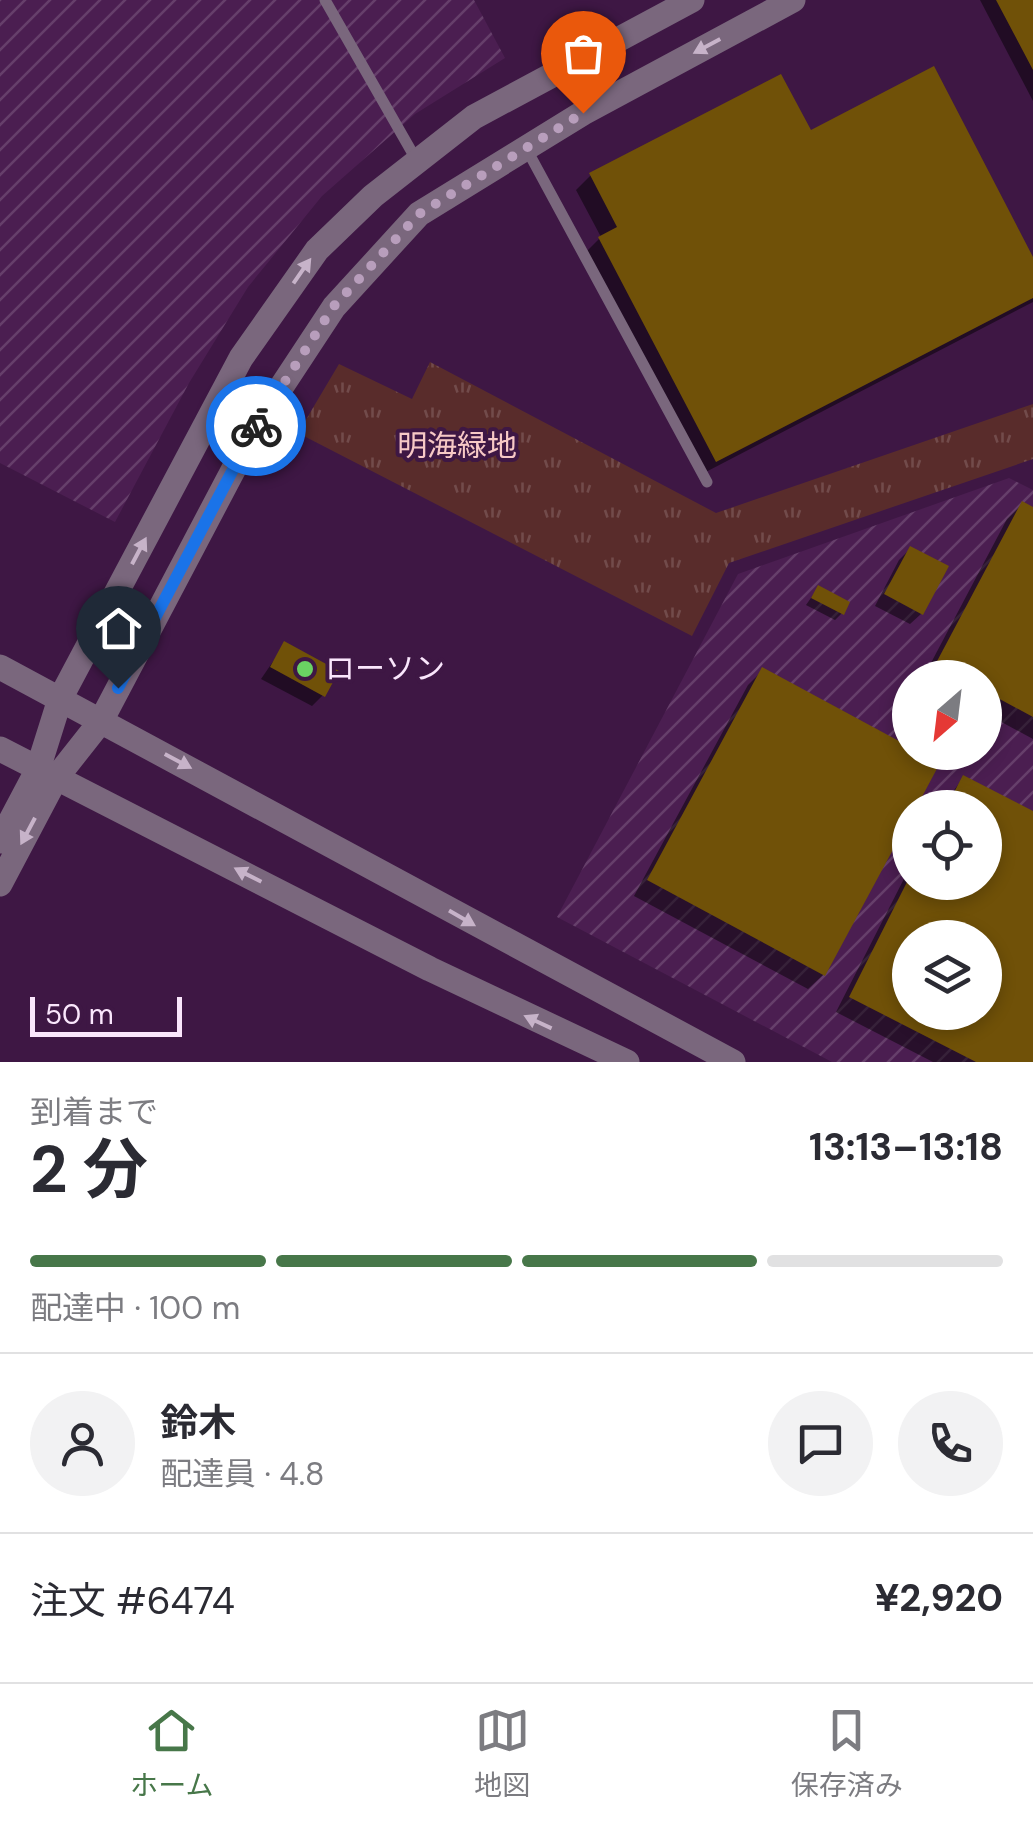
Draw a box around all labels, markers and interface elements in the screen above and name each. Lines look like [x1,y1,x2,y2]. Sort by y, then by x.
pin [541,11,626,114]
icon: bag [556,26,611,81]
one-way arrow [693,37,721,55]
one-way arrow [292,257,312,284]
courier [206,376,306,476]
icon: bike [229,399,284,454]
park label: 明海緑地 [397,426,517,465]
one-way arrow [130,536,147,565]
pin [76,586,161,689]
icon: home [91,601,146,656]
place label: ローソン [325,649,445,688]
marker: ローソン [294,658,316,680]
north arrow [892,660,1002,770]
map controls [892,660,1002,1030]
one-way arrow [163,752,192,769]
button: locate [892,790,1002,900]
one-way arrow [20,816,37,845]
one-way arrow [233,867,262,884]
one-way arrow [448,909,476,926]
button: layers [892,920,1002,1030]
scale bar [30,992,182,1036]
text: 50 m [45,996,114,1033]
one-way arrow [523,1014,552,1031]
text: 到着まで [30,1091,158,1133]
text: 13:13–13:18 [809,1122,1003,1172]
text: 2 分 [30,1128,148,1212]
text: 配達中 · 100 m [30,1287,240,1329]
button: person [30,1391,135,1496]
button: chat [768,1391,873,1496]
button: phone [898,1391,1003,1496]
text: 鈴木 [160,1398,236,1448]
text: 配達員 · 4.8 [160,1453,325,1495]
text: ¥2,920 [875,1573,1003,1623]
text: 注文 #6474 [30,1576,235,1626]
tab: ホーム [130,1703,213,1804]
tab: 地図 [474,1703,530,1804]
tab: 保存済み [791,1703,903,1804]

